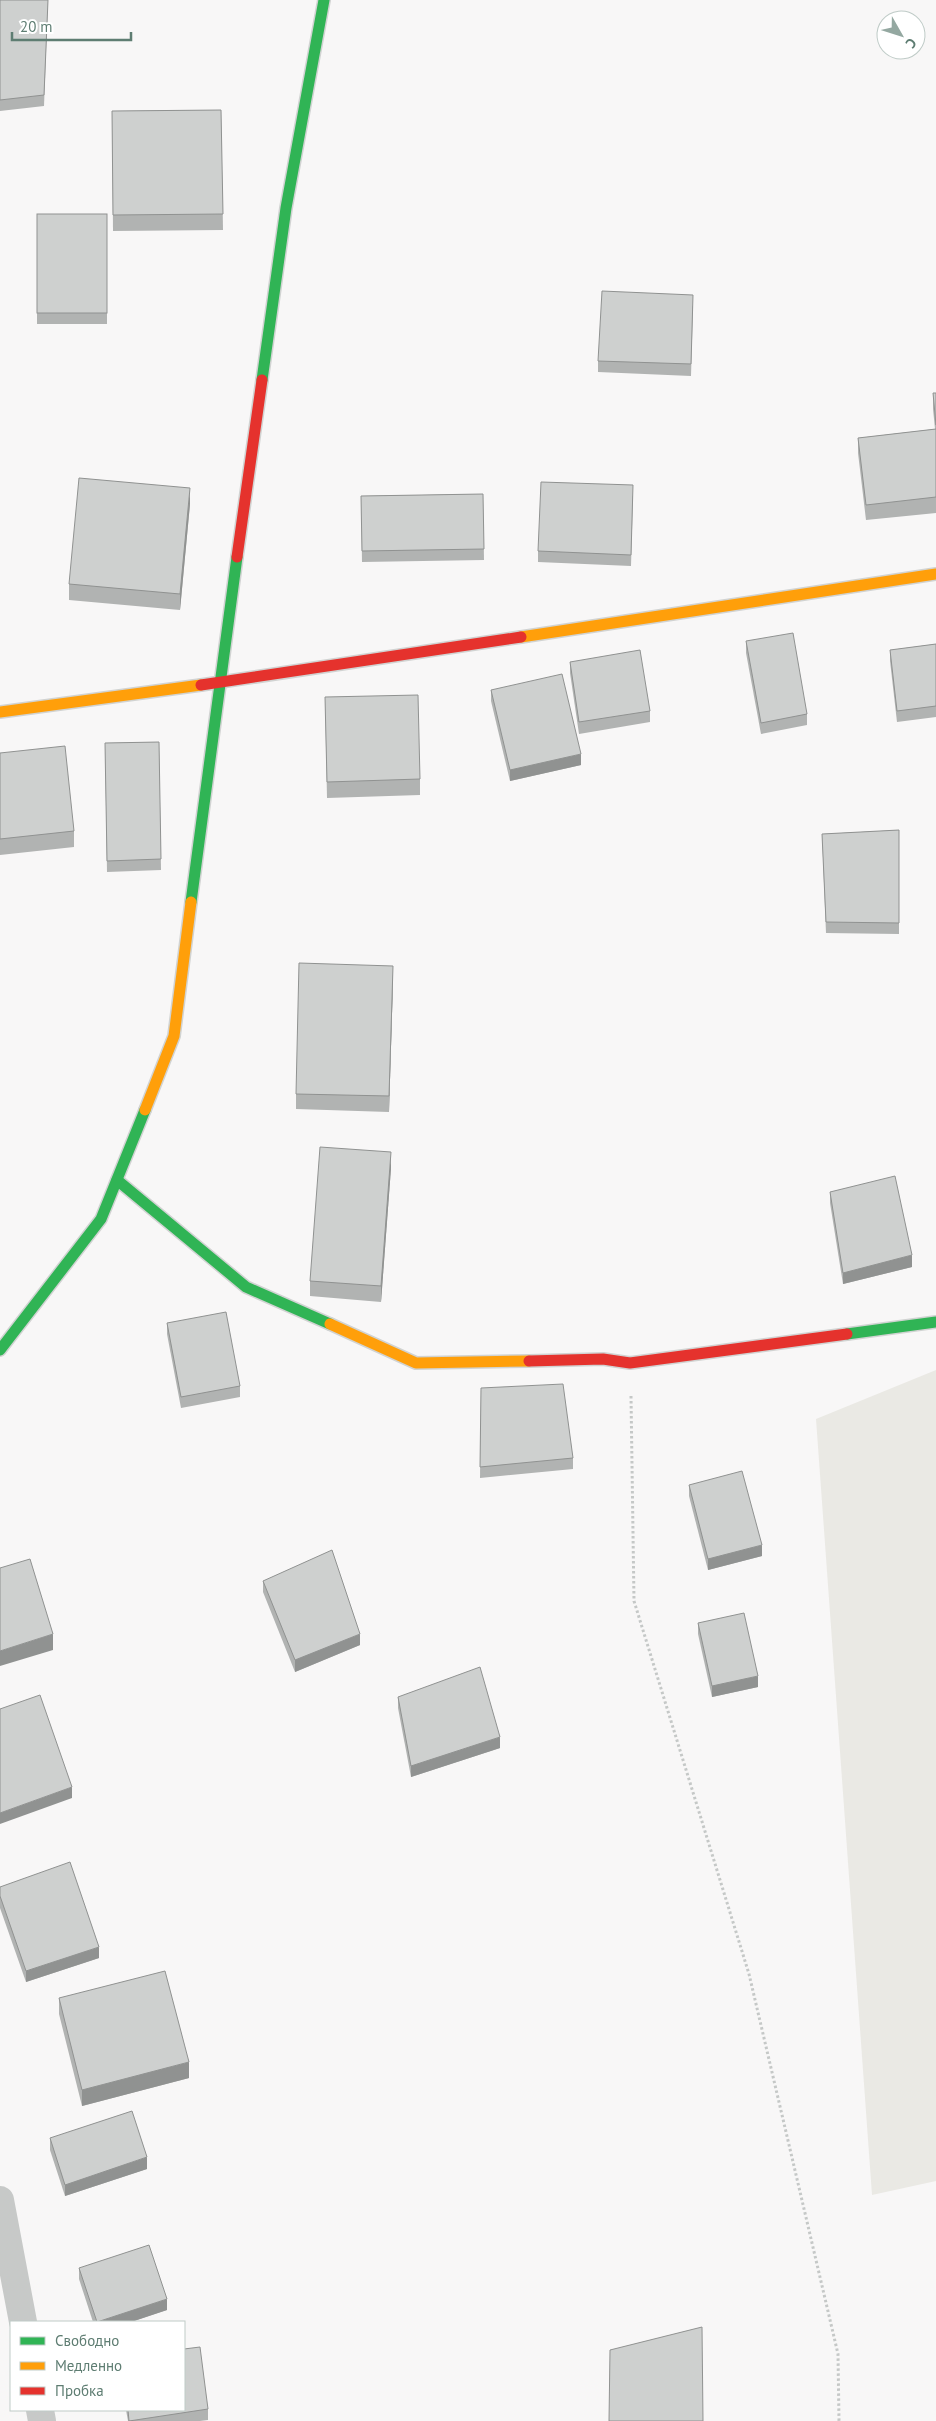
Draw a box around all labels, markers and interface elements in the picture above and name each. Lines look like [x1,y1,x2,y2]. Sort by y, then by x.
scale bar [12,10,131,42]
north arrow [876,10,926,60]
text: 20 m [20,17,53,36]
text: С [902,34,921,52]
legend [10,2321,185,2411]
text: Свободно [55,2331,119,2350]
text: Медленно [55,2356,122,2375]
text: Пробка [55,2381,104,2400]

